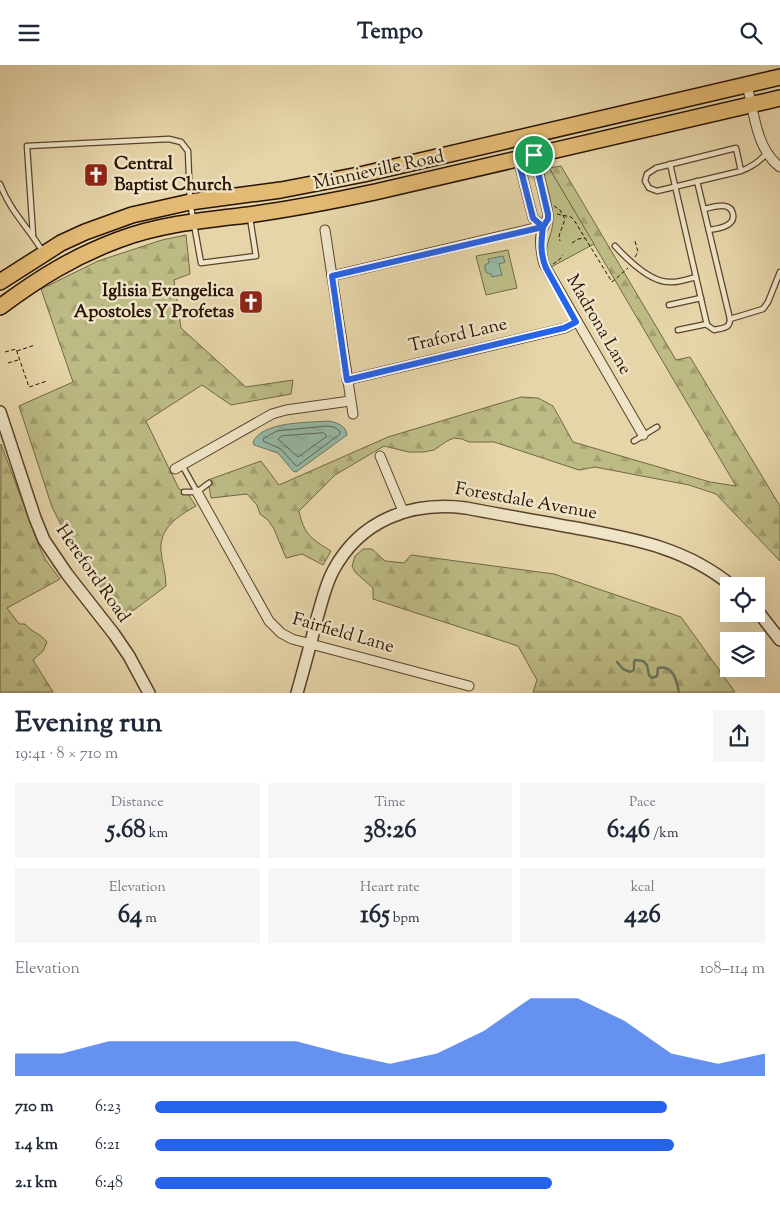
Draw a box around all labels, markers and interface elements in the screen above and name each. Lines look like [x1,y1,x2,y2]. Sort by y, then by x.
text: Tempo [357,17,423,49]
icon: menu [15,19,43,47]
icon: search [737,19,765,47]
pin [513,134,555,176]
icon: arrive [520,141,548,169]
street label: Minnieville Road [311,144,447,198]
place label: Central Baptist Church [114,152,233,199]
church icon: Central Baptist Church [83,162,109,188]
street label: Madrona Lane [559,270,637,380]
place label: Iglisia Evangelica Apostoles Y Profetas [74,279,235,326]
church icon: Iglisia Evangelica Apostoles Y Profetas [238,289,264,315]
street label: Traford Lane [406,312,510,360]
street label: Forestdale Avenue [453,477,599,527]
street label: Hereford Road [48,520,136,628]
map controls [720,577,765,677]
button: locate [720,577,765,622]
street label: Fairfield Lane [289,607,397,661]
button: layers [720,632,765,677]
text: Evening run [15,704,162,744]
button: share [713,710,765,762]
text: 19:41 · 8 × 710 m [15,743,118,766]
text: Distance [111,793,164,813]
text: Time [374,793,406,813]
text: Pace [629,793,656,813]
text: 5.68 [107,813,146,849]
text: 38:26 [363,813,417,849]
text: 6:46 [607,813,650,849]
text: km [146,824,168,844]
text: /km [650,824,679,844]
text: Elevation [109,878,166,898]
text: Heart rate [360,878,420,898]
text: kcal [631,878,655,898]
text: 64 [118,898,142,934]
text: 165 [360,898,390,934]
text: 426 [624,898,661,934]
text: m [142,909,157,929]
text: bpm [390,909,420,929]
text: Elevation [15,958,80,981]
text: 108–114 m [700,958,765,981]
text: 710 m [15,1096,53,1119]
text: 6:23 [95,1096,121,1119]
text: 1.4 km [15,1134,58,1157]
text: 6:21 [95,1134,120,1157]
text: 2.1 km [15,1172,57,1195]
text: 6:48 [95,1172,123,1195]

